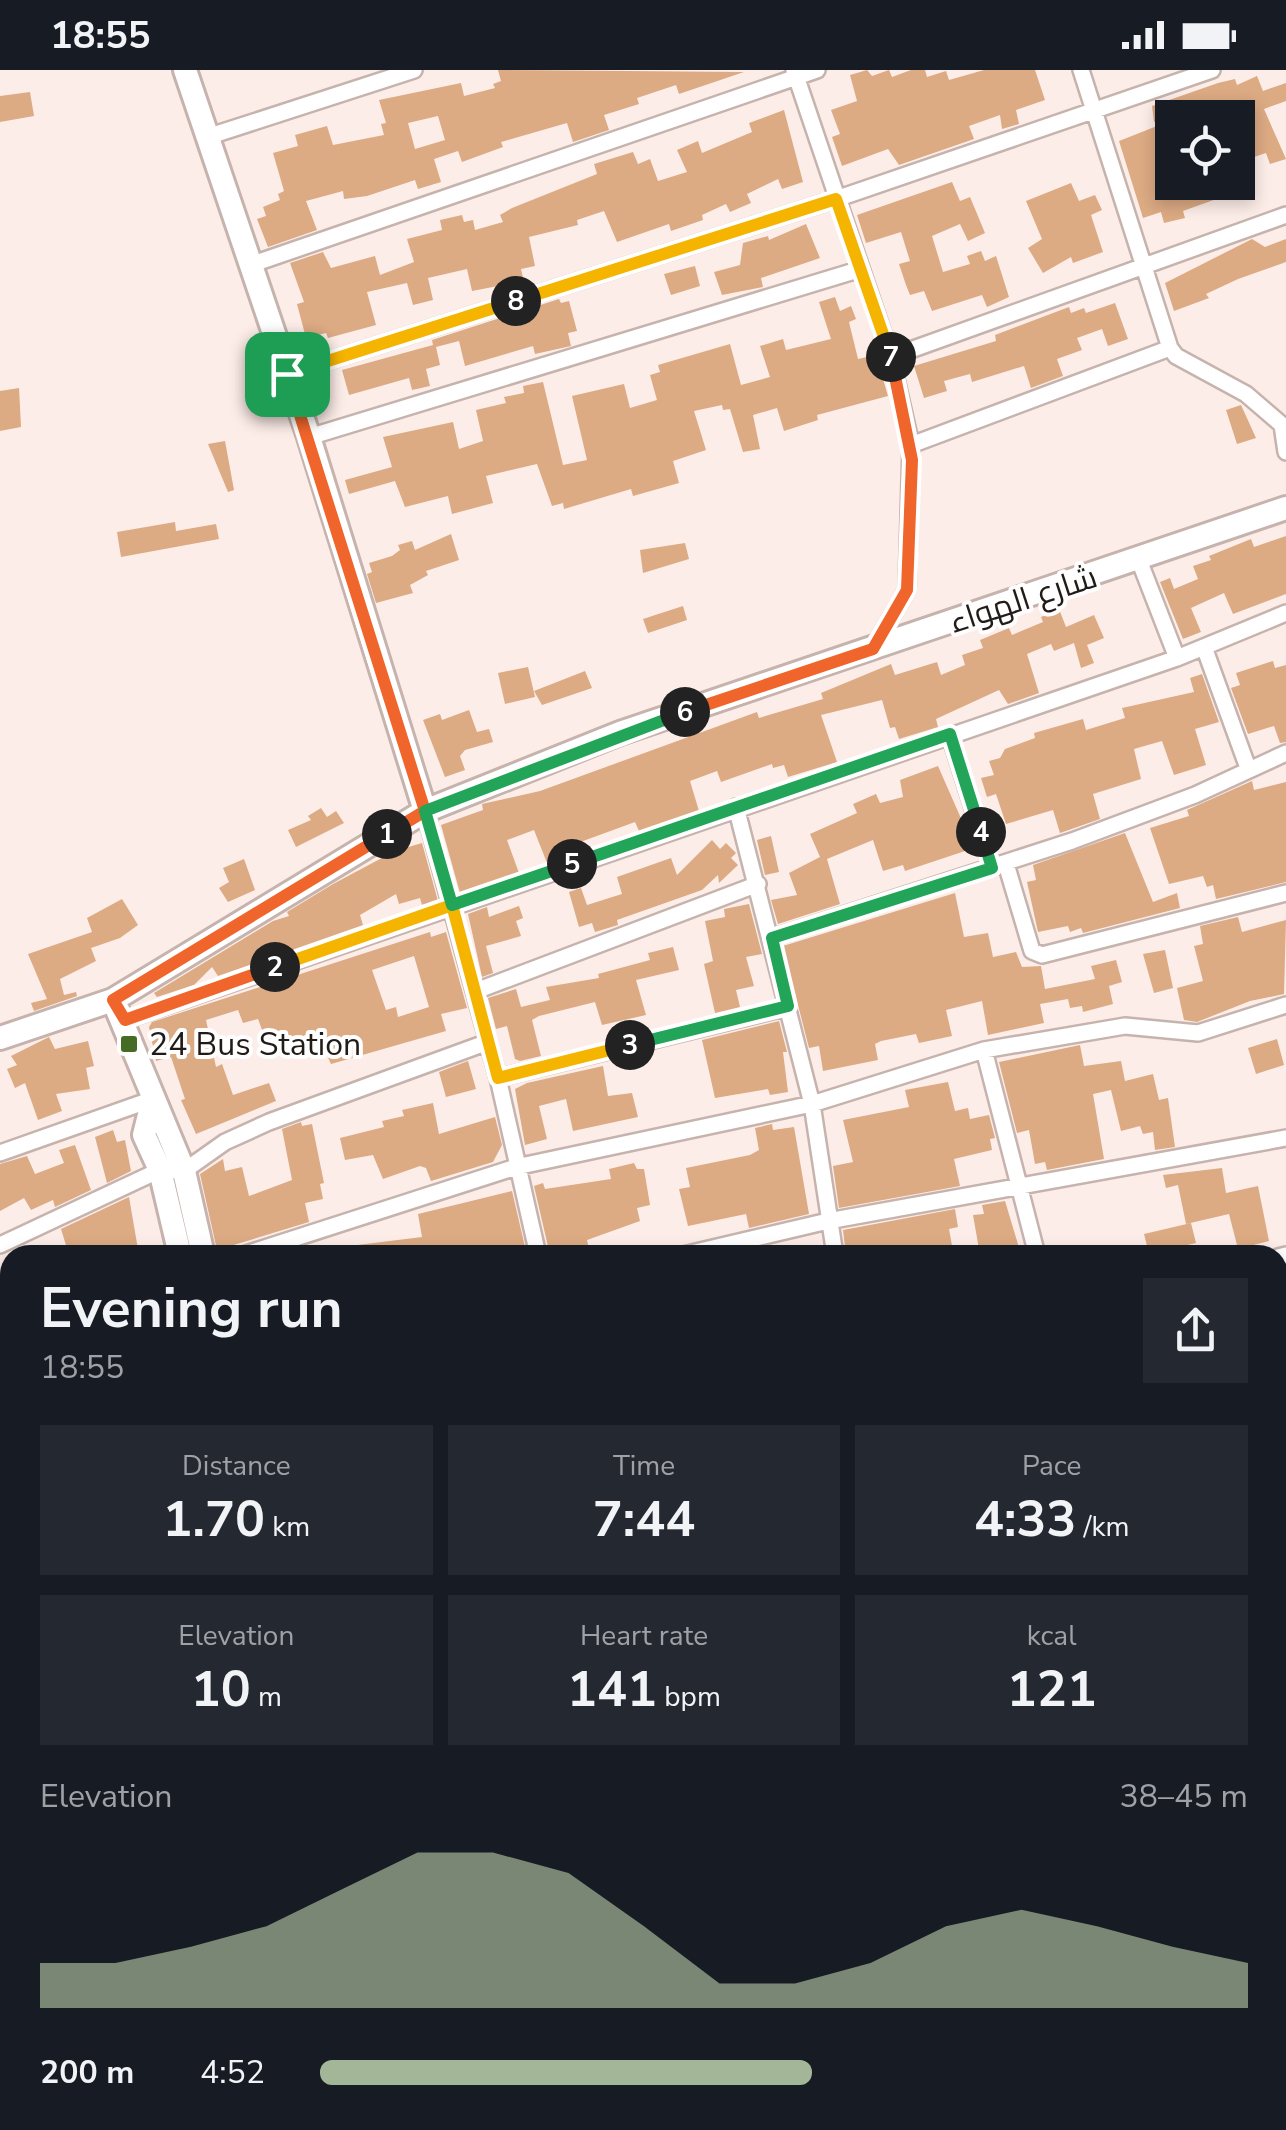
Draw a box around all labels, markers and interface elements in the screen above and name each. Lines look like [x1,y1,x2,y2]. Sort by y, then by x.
text: 18:55 [50,10,151,61]
map controls [1155,100,1255,200]
button: locate [1155,100,1255,200]
pin: 8 [491,276,541,326]
text: 8 [508,282,524,320]
pin [245,332,330,417]
pin: 7 [866,332,916,382]
text: 7 [883,338,899,376]
icon: arrive [260,347,315,402]
street label: شارع الهواء [944,555,1103,644]
pin: 6 [660,687,710,737]
text: 6 [677,693,693,731]
pin: 4 [956,807,1006,857]
pin: 1 [362,809,412,859]
text: 4 [973,813,989,851]
text: 1 [379,815,395,853]
pin: 5 [547,839,597,889]
text: 5 [564,845,580,883]
pin: 2 [250,942,300,992]
text: 2 [267,948,283,986]
pin: 3 [605,1020,655,1070]
place label: 24 Bus Station [149,1023,361,1066]
text: 3 [622,1026,638,1064]
marker: 24 Bus Station [118,1033,140,1055]
text: Evening run [40,1271,343,1346]
button: share [1143,1278,1248,1383]
text: 18:55 [40,1346,124,1389]
text: Distance [182,1447,291,1485]
text: Time [613,1447,675,1485]
text: Pace [1022,1447,1081,1485]
text: 1.70 [163,1485,265,1554]
text: 7:44 [593,1485,695,1554]
text: 4:33 [974,1485,1076,1554]
text: km [265,1508,310,1546]
text: /km [1076,1508,1129,1546]
text: Elevation [178,1617,294,1655]
text: Heart rate [580,1617,708,1655]
text: kcal [1027,1617,1076,1655]
text: 10 [191,1655,251,1724]
text: 141 [567,1655,657,1724]
text: 121 [1007,1655,1097,1724]
text: m [251,1678,282,1716]
text: bpm [657,1678,721,1716]
text: Elevation [40,1775,173,1818]
text: 38–45 m [1120,1775,1248,1818]
text: 200 m [40,2051,134,2094]
text: 4:52 [200,2051,265,2094]

